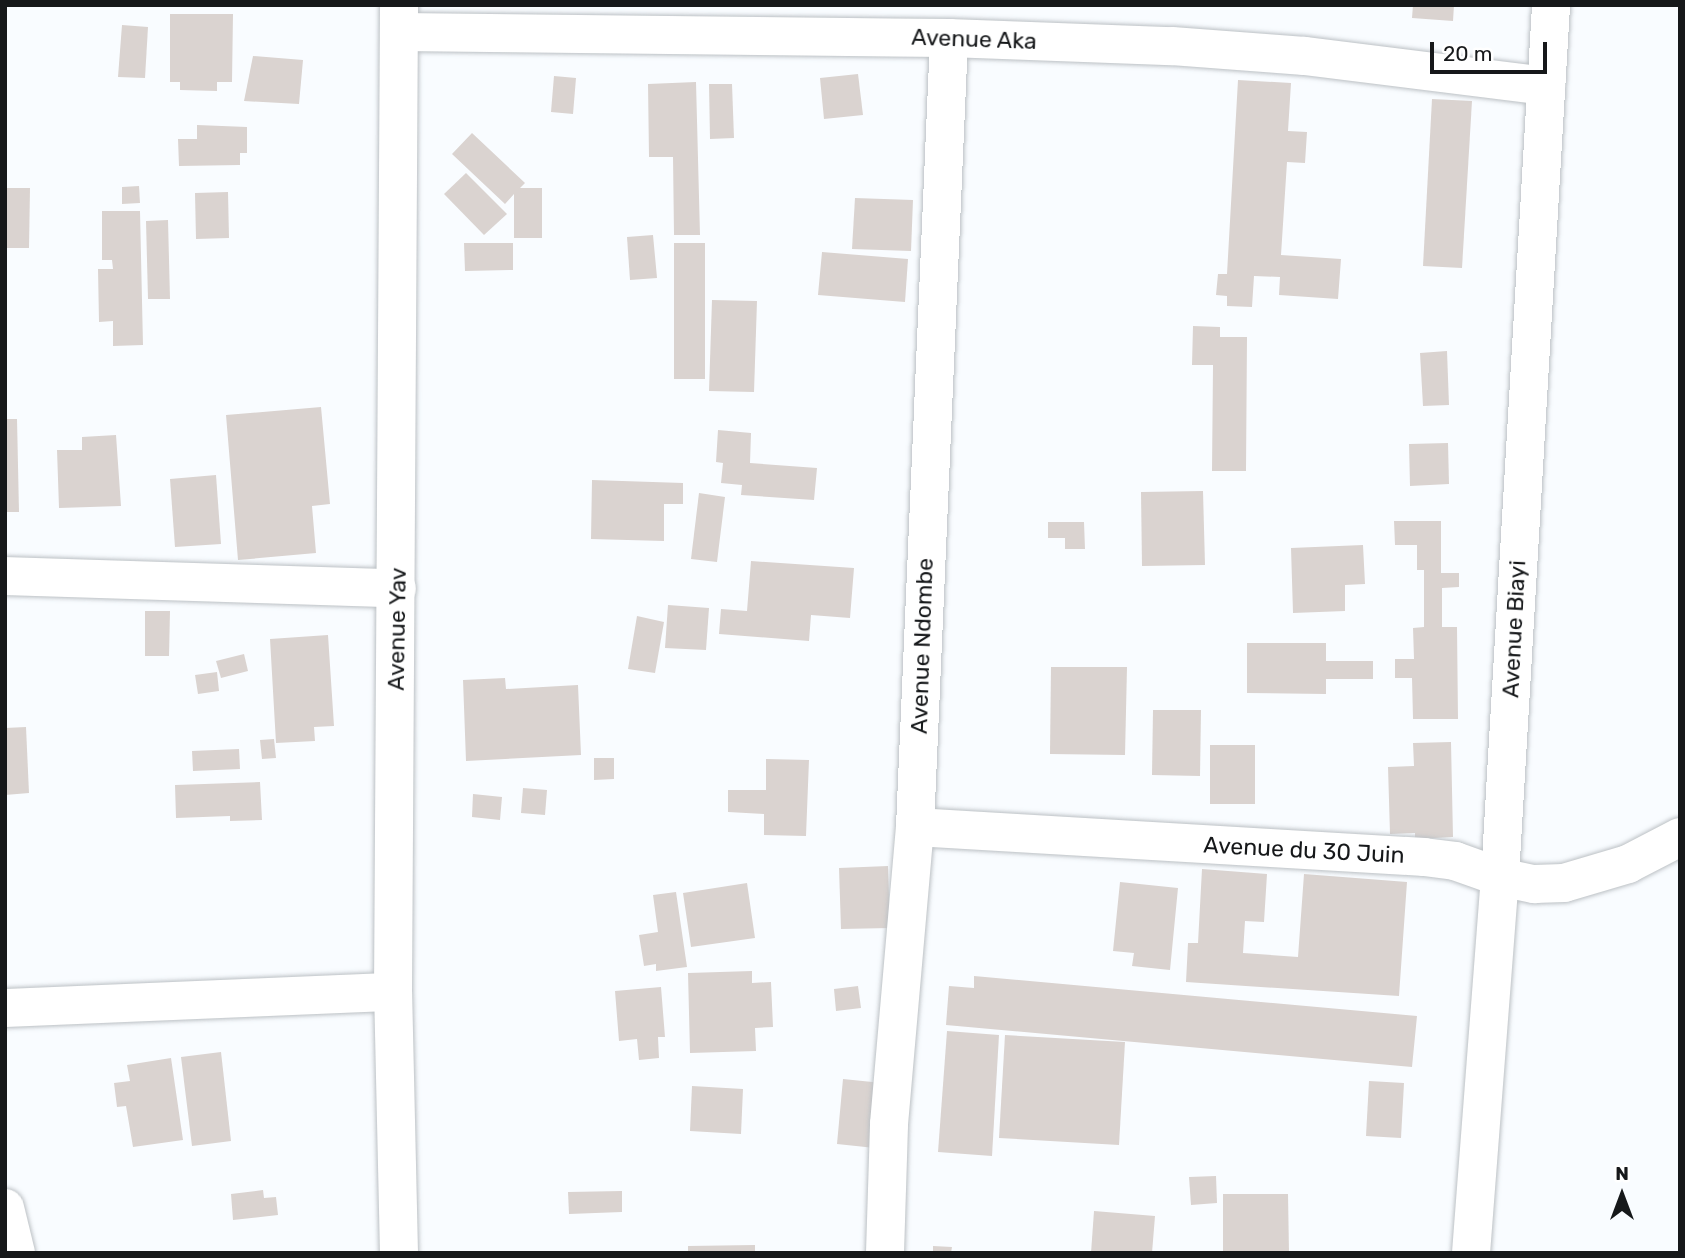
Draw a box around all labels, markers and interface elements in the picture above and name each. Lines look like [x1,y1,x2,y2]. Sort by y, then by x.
street label: Avenue Aka [911,23,1037,55]
scale bar [1433,28,1550,72]
text: 20 m [1443,41,1492,66]
street label: Avenue Ndombe [905,558,939,734]
street label: Avenue Biayi [1497,559,1531,699]
street label: Avenue Yav [382,567,412,691]
street label: Avenue du 30 Juin [1203,831,1405,869]
north arrow [1587,1160,1657,1230]
text: N [1615,1162,1629,1185]

